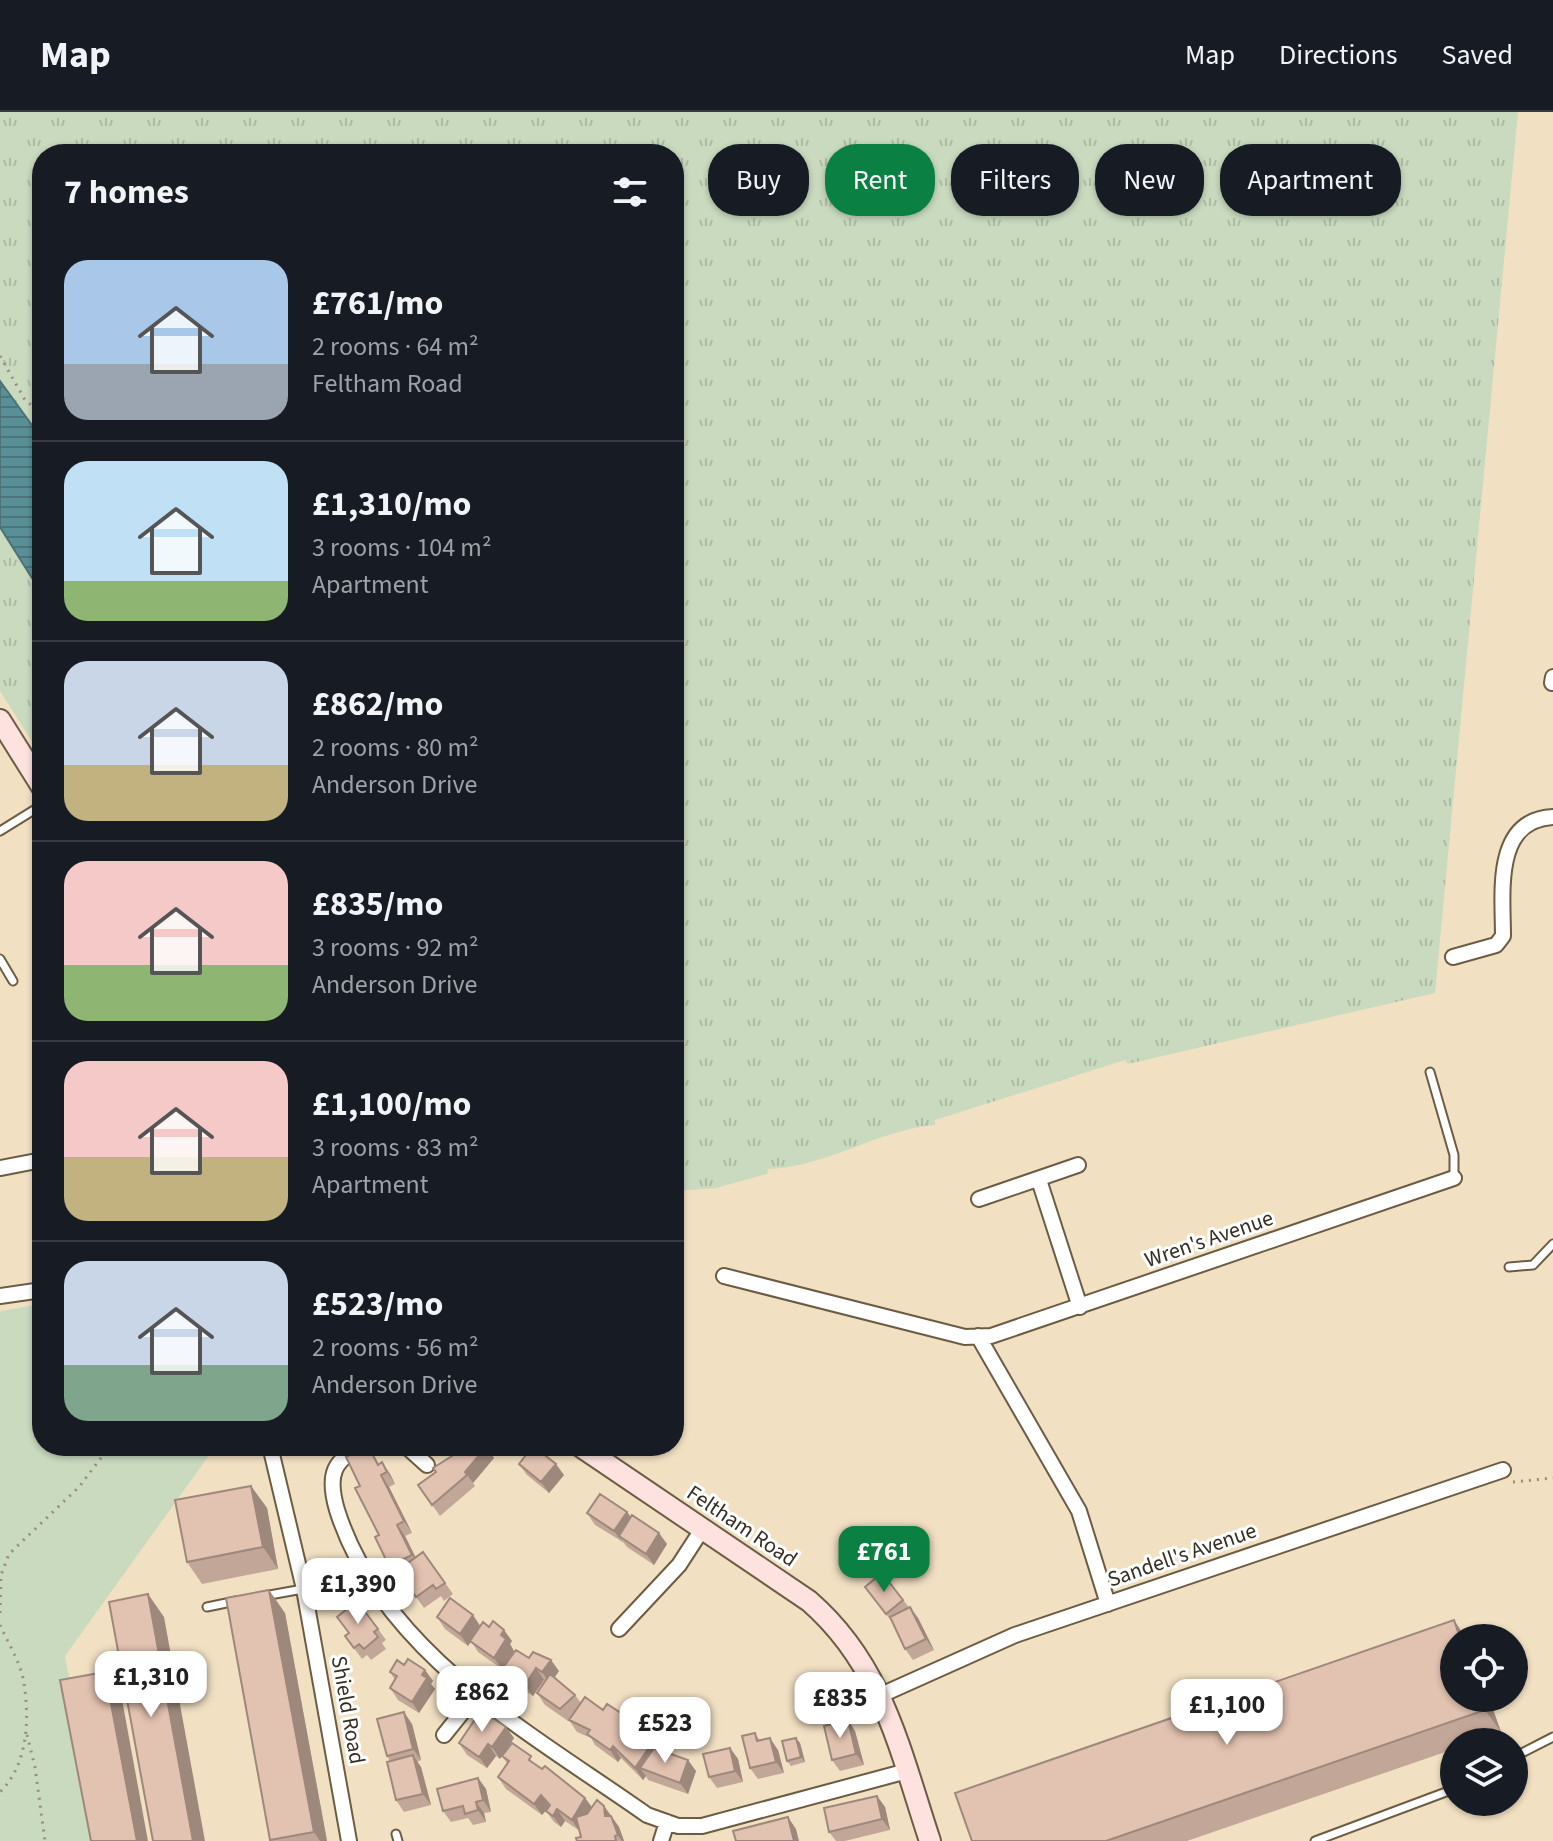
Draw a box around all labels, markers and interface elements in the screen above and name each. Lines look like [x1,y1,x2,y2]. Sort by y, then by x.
text: Map [40,28,111,82]
text: Map [1185,35,1235,75]
text: Directions [1279,35,1398,75]
text: Saved [1442,35,1513,75]
chip: Buy [708,144,809,216]
chip: Rent [825,144,935,216]
chip: Filters [951,144,1079,216]
chip: New [1095,144,1204,216]
chip: Apartment [1220,144,1401,216]
text: 7 homes [64,168,189,217]
icon: filters [608,170,652,214]
text: £761/mo [312,279,443,328]
icon: home [128,292,224,388]
text: 2 rooms · 64 m² [312,328,479,365]
text: Feltham Road [312,365,463,402]
text: £1,310/mo [312,480,472,529]
icon: home [128,493,224,589]
text: 3 rooms · 104 m² [312,529,491,566]
text: Apartment [312,566,429,603]
text: £862/mo [312,680,443,729]
icon: home [128,693,224,789]
text: 2 rooms · 80 m² [312,729,479,766]
text: Anderson Drive [312,766,477,803]
text: £835/mo [312,880,443,929]
icon: home [128,893,224,989]
text: 3 rooms · 92 m² [312,929,479,966]
text: Anderson Drive [312,966,477,1003]
text: £1,100/mo [312,1080,472,1129]
icon: home [128,1093,224,1189]
text: 3 rooms · 83 m² [312,1129,479,1166]
text: Apartment [312,1166,429,1203]
street label: Wren's Avenue [1140,1202,1278,1276]
text: £523/mo [312,1280,443,1329]
icon: home [128,1293,224,1389]
text: 2 rooms · 56 m² [312,1329,479,1366]
text: Anderson Drive [312,1366,477,1403]
street label: Feltham Road [680,1477,804,1575]
street label: Sandell's Avenue [1103,1515,1261,1595]
pin: £761 [837,1526,931,1594]
text: £761 [857,1533,911,1570]
pin: £1,390 [293,1558,423,1626]
text: £1,390 [320,1565,396,1602]
map controls [1440,1624,1528,1816]
button: locate [1440,1624,1528,1712]
pin: £1,310 [86,1651,216,1719]
street label: Shield Road [323,1653,373,1767]
text: £1,310 [113,1658,189,1695]
pin: £862 [435,1666,529,1734]
pin: £835 [793,1672,887,1740]
text: £862 [455,1673,509,1710]
text: £835 [813,1679,867,1716]
pin: £1,100 [1162,1679,1292,1747]
text: £1,100 [1189,1686,1265,1723]
pin: £523 [618,1697,712,1765]
text: £523 [638,1704,692,1741]
button: layers [1440,1728,1528,1816]

